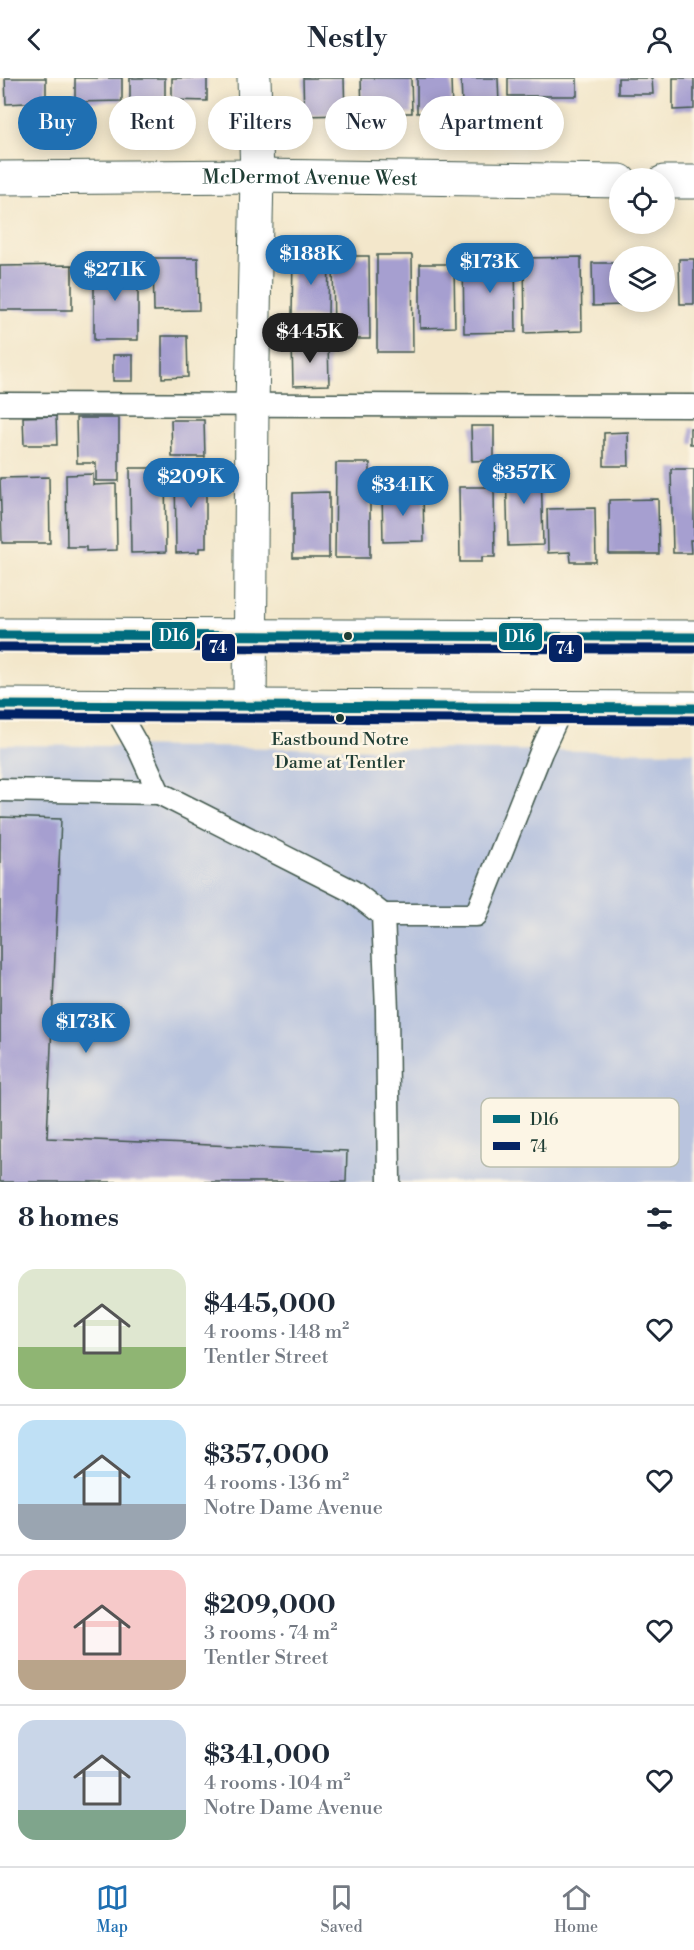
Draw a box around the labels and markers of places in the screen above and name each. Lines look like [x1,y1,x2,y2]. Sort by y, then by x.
pin: $188K [269,235,353,286]
pin: $173K [448,243,532,294]
pin: $271K [73,251,157,302]
pin: $445K [268,313,352,364]
pin: $357K [482,454,566,505]
pin: $209K [149,458,233,509]
pin: $341K [361,466,445,517]
unlabelled marker [342,630,354,642]
marker: Eastbound Notre Dame at Tentler [334,712,346,724]
place label: Eastbound Notre Dame at Tentler [271,728,409,774]
pin: $173K [44,1003,128,1054]

